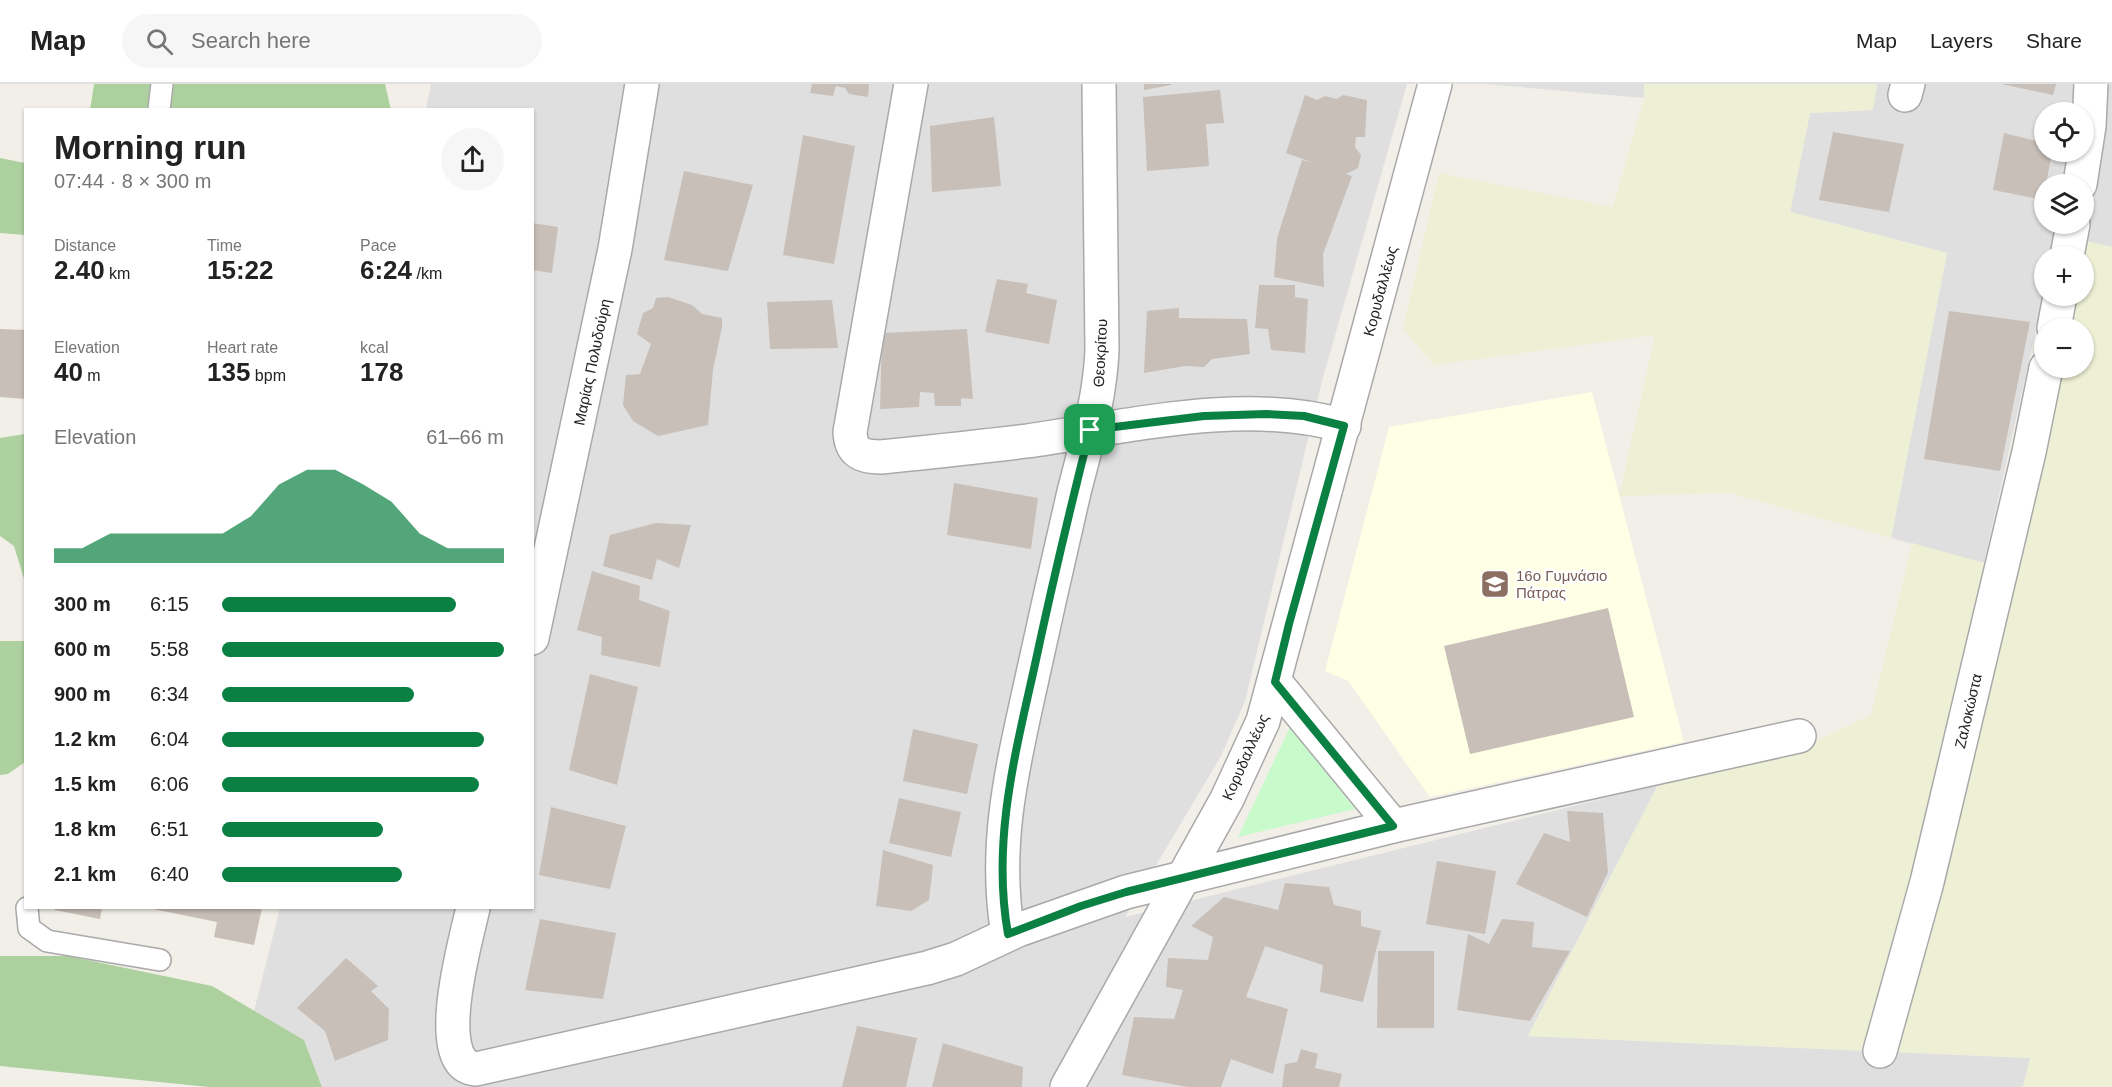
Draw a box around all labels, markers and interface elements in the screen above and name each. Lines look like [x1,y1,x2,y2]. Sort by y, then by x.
search box [122,14,542,68]
text: Map [30,25,86,56]
icon: search [143,25,176,58]
text: Search here [191,28,311,53]
text: Map [1856,29,1897,52]
text: Layers [1930,29,1993,52]
text: Share [2026,29,2082,52]
map controls [2034,102,2094,378]
button: locate [2034,102,2094,162]
button: share [441,128,504,191]
text: Morning run [54,129,246,166]
text: 07:44 · 8 × 300 m [54,170,211,192]
button: layers [2034,174,2094,234]
text: Distance [54,237,116,254]
text: Time [207,237,242,254]
text: Pace [360,237,396,254]
street label: Κορυδαλλέως [1360,244,1400,338]
button: + [2034,246,2094,306]
text: 2.40 [54,255,105,285]
text: 15:22 [207,255,274,285]
text: 6:24 [360,255,412,285]
text: km [105,265,130,282]
text: /km [412,265,442,282]
street label: Μαρίας Πολυδούρη [570,297,614,427]
street label: Θεοκρίτου [1090,318,1110,388]
button: − [2034,318,2094,378]
text: Elevation [54,339,120,356]
text: Heart rate [207,339,278,356]
text: kcal [360,339,388,356]
text: 40 [54,357,83,387]
text: 135 [207,357,250,387]
text: 178 [360,357,403,387]
text: m [83,367,101,384]
text: bpm [250,367,286,384]
pin [1064,404,1115,455]
icon: arrive [1073,413,1106,446]
text: Elevation [54,426,136,448]
text: 61–66 m [426,426,504,448]
place label: 16ο Γυμνάσιο Πάτρας [1516,567,1607,601]
school or university icon: 16ο Γυμνάσιο Πάτρας [1479,568,1511,600]
text: 300 m [54,593,111,615]
text: 6:15 [150,593,189,615]
text: 600 m [54,638,111,660]
text: 5:58 [150,638,189,660]
street label: Ζαλοκώστα [1951,672,1985,750]
text: 900 m [54,683,111,705]
text: 6:34 [150,683,189,705]
street label: Κορυδαλλέως [1218,711,1272,803]
text: 1.2 km [54,728,116,750]
text: 6:04 [150,728,189,750]
text: 1.5 km [54,773,116,795]
text: 6:06 [150,773,189,795]
text: 1.8 km [54,818,116,840]
text: 6:51 [150,818,189,840]
text: 2.1 km [54,863,116,885]
text: 6:40 [150,863,189,885]

